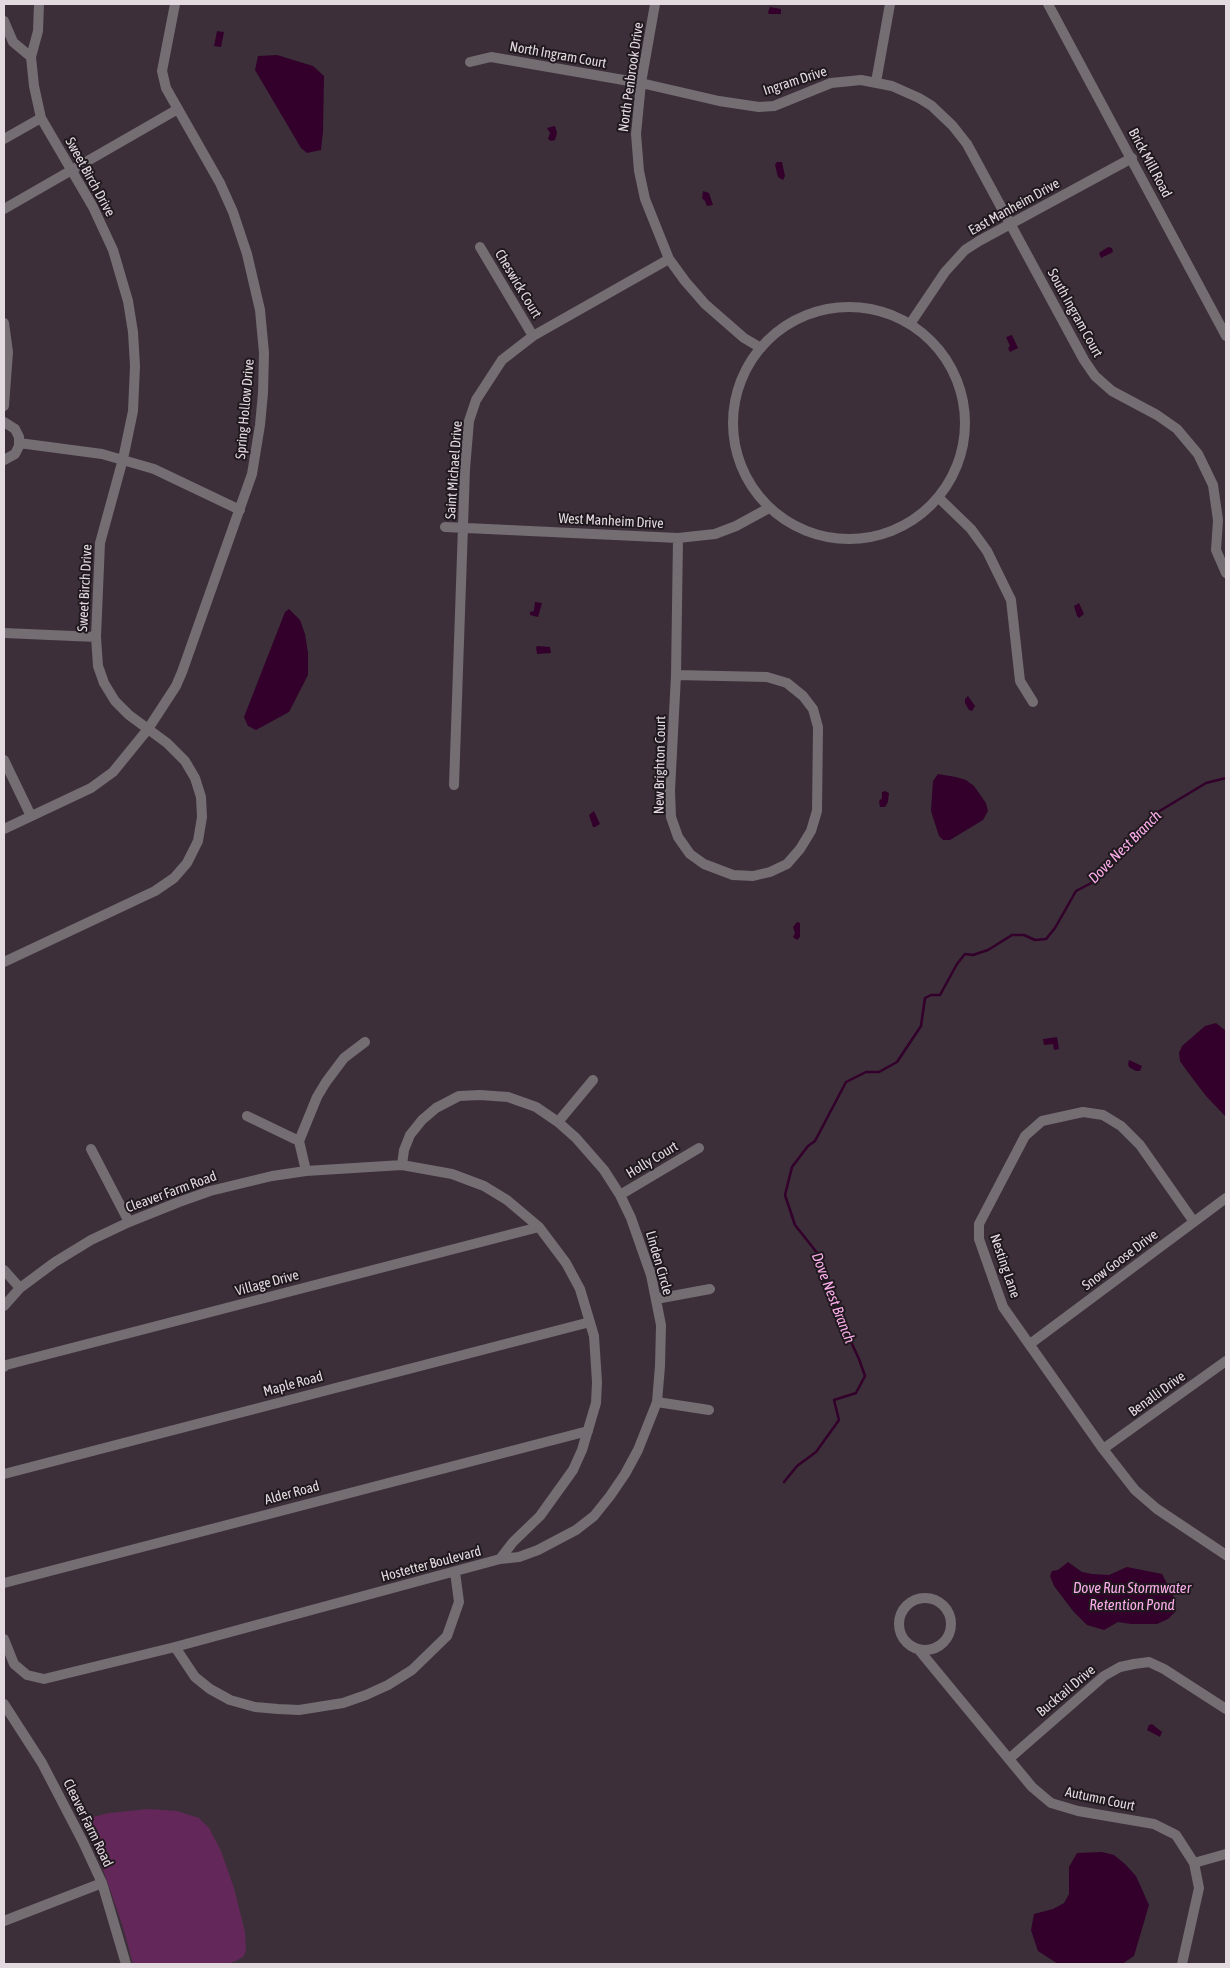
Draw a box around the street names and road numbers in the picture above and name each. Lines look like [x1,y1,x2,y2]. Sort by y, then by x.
street label: North Penbrook Drive [615,21,647,133]
street label: North Ingram Court [508,38,608,72]
street label: Ingram Drive [761,63,829,99]
street label: Brick Mill Road [1125,126,1175,200]
street label: Sweet Birch Drive [61,135,119,219]
street label: East Manheim Drive [966,175,1062,239]
street label: Cheswick Court [491,247,545,321]
street label: South Ingram Court [1044,266,1106,360]
street label: Spring Hollow Drive [232,358,258,460]
street label: Saint Michael Drive [442,420,466,520]
street label: West Manheim Drive [558,510,664,532]
street label: Sweet Birch Drive [74,544,96,632]
street label: New Brighton Court [651,716,669,814]
street label: Holly Court [623,1138,681,1182]
street label: Cleaver Farm Road [123,1168,219,1216]
street label: Snow Goose Drive [1079,1226,1161,1294]
street label: Linden Circle [642,1229,676,1297]
street label: Nesting Lane [986,1232,1024,1300]
street label: Village Drive [233,1266,301,1300]
street label: Maple Road [261,1368,325,1400]
street label: Benalli Drive [1125,1368,1189,1420]
street label: Alder Road [263,1478,321,1508]
street label: Hostetter Boulevard [379,1543,483,1585]
street label: Bucktail Drive [1033,1662,1099,1720]
street label: Cleaver Farm Road [60,1776,116,1870]
street label: Autumn Court [1064,1783,1136,1815]

